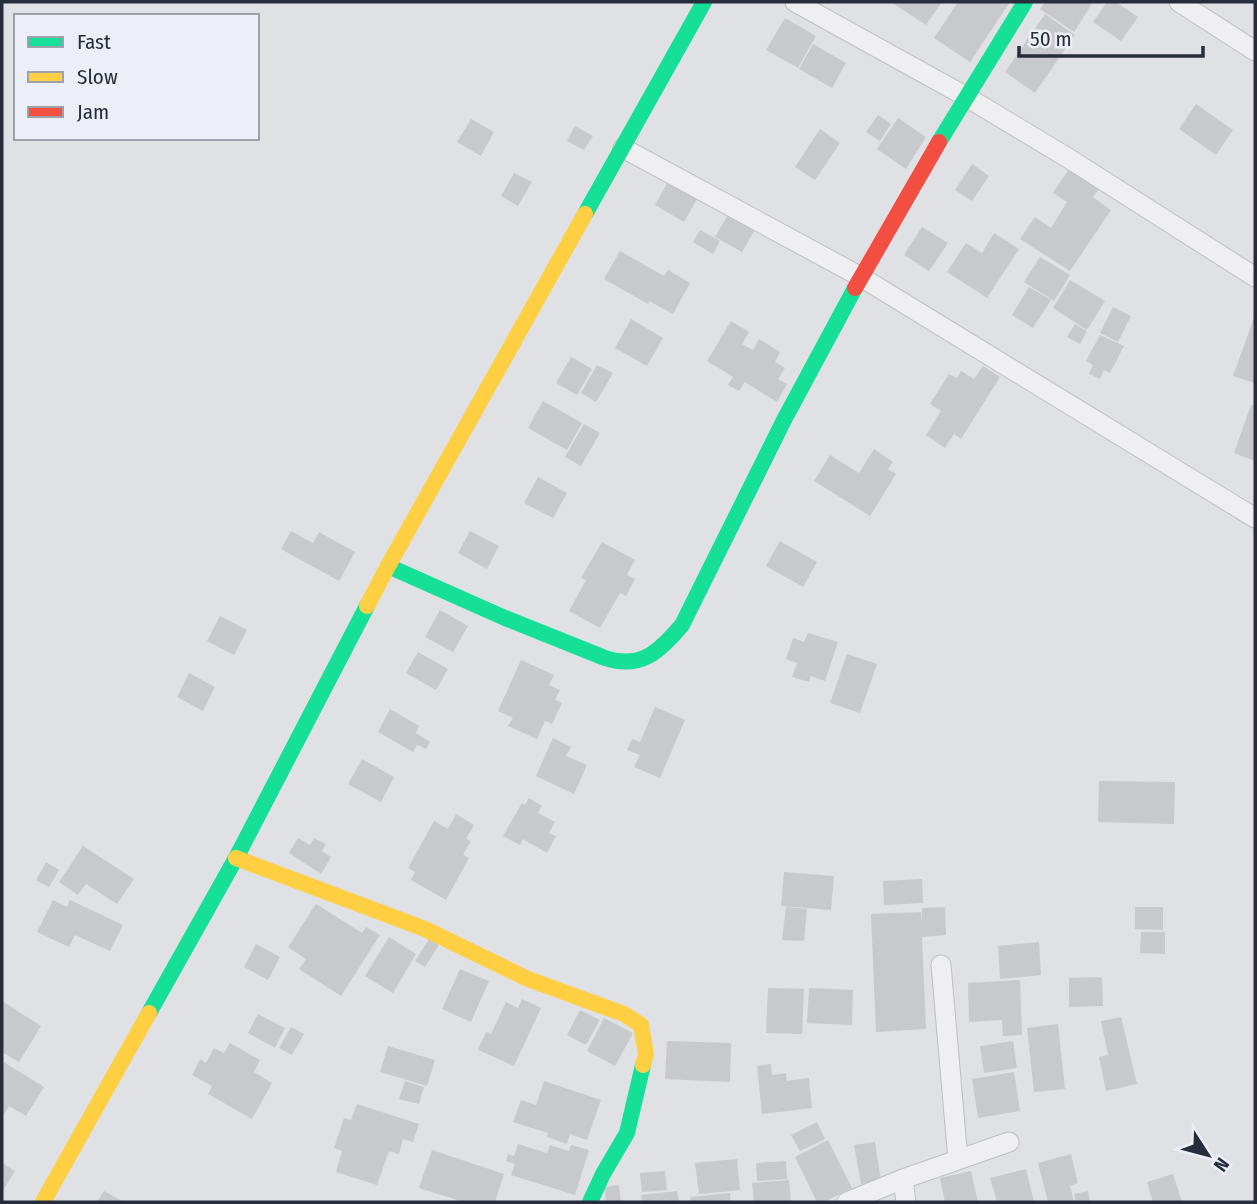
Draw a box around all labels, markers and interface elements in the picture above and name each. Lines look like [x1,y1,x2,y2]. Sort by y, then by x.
legend [14,14,259,140]
scale bar [1019,14,1203,58]
text: 50 m [1030,26,1072,52]
text: Fast [77,29,111,55]
text: Slow [77,64,118,90]
text: Jam [77,99,109,125]
north arrow [1173,1120,1243,1190]
text: N [1209,1153,1234,1176]

